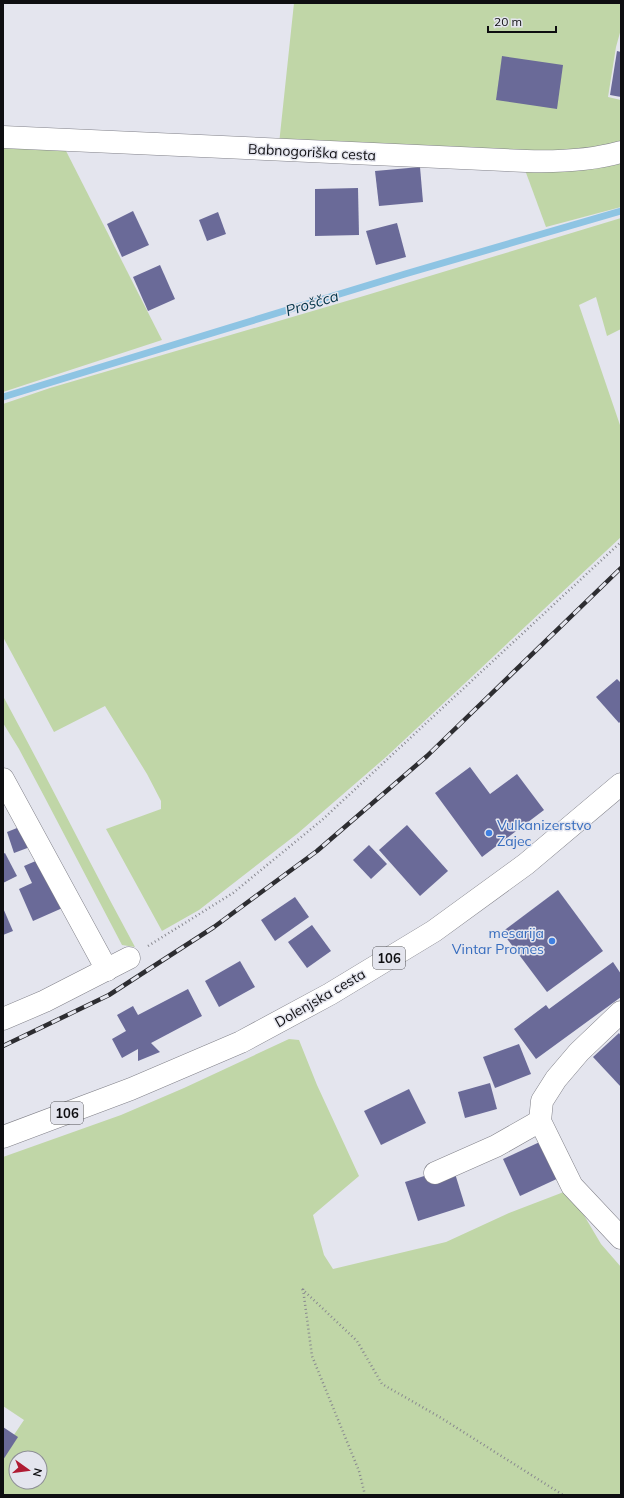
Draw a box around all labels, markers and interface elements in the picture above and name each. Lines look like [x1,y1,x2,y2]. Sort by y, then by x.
scale bar [488,8,556,34]
text: 20 m [494,14,522,29]
street label: Babnogoriška cesta [248,140,376,164]
water label: Proščca [283,286,341,320]
place label: Vulkanizerstvo Zajec [497,816,592,850]
marker: Vulkanizerstvo Zajec [484,828,494,838]
place label: mesarija Vintar Promes [452,924,544,958]
marker: mesarija Vintar Promes [547,936,557,946]
road number: 106 [373,947,405,969]
street label: Dolenjska cesta [271,965,369,1031]
road number: 106 [51,1102,83,1124]
north arrow [8,1450,48,1490]
text: N [30,1467,46,1478]

